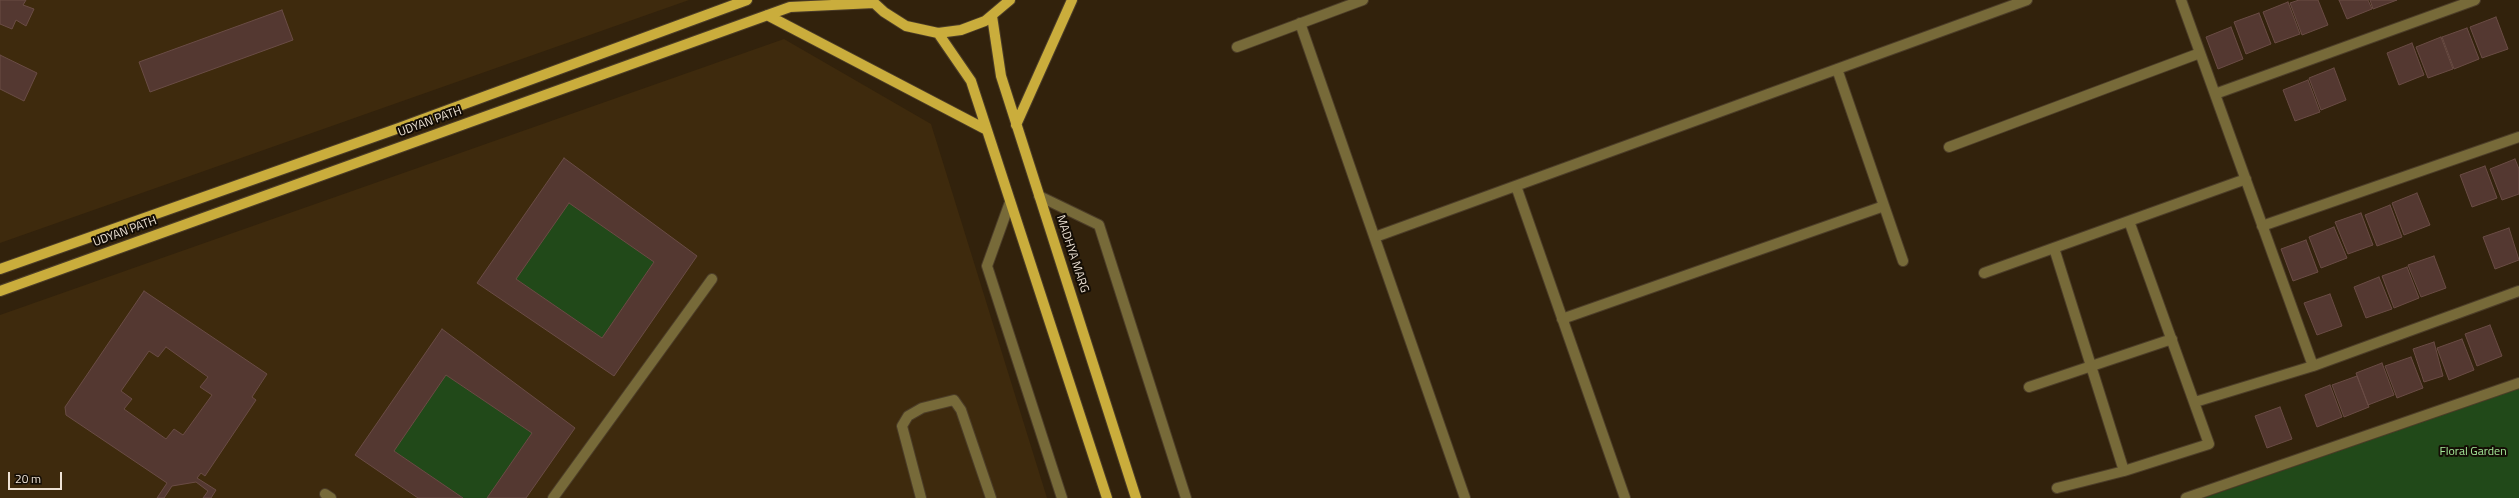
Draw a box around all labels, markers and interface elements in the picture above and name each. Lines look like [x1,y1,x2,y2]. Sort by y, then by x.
street label: UDYAN PATH [396,104,464,140]
street label: MADHYA MARG [1053,213,1091,295]
street label: UDYAN PATH [91,214,159,250]
park label: Floral Garden [2439,445,2507,459]
scale bar [10,464,64,490]
text: 20 m [15,469,41,488]

